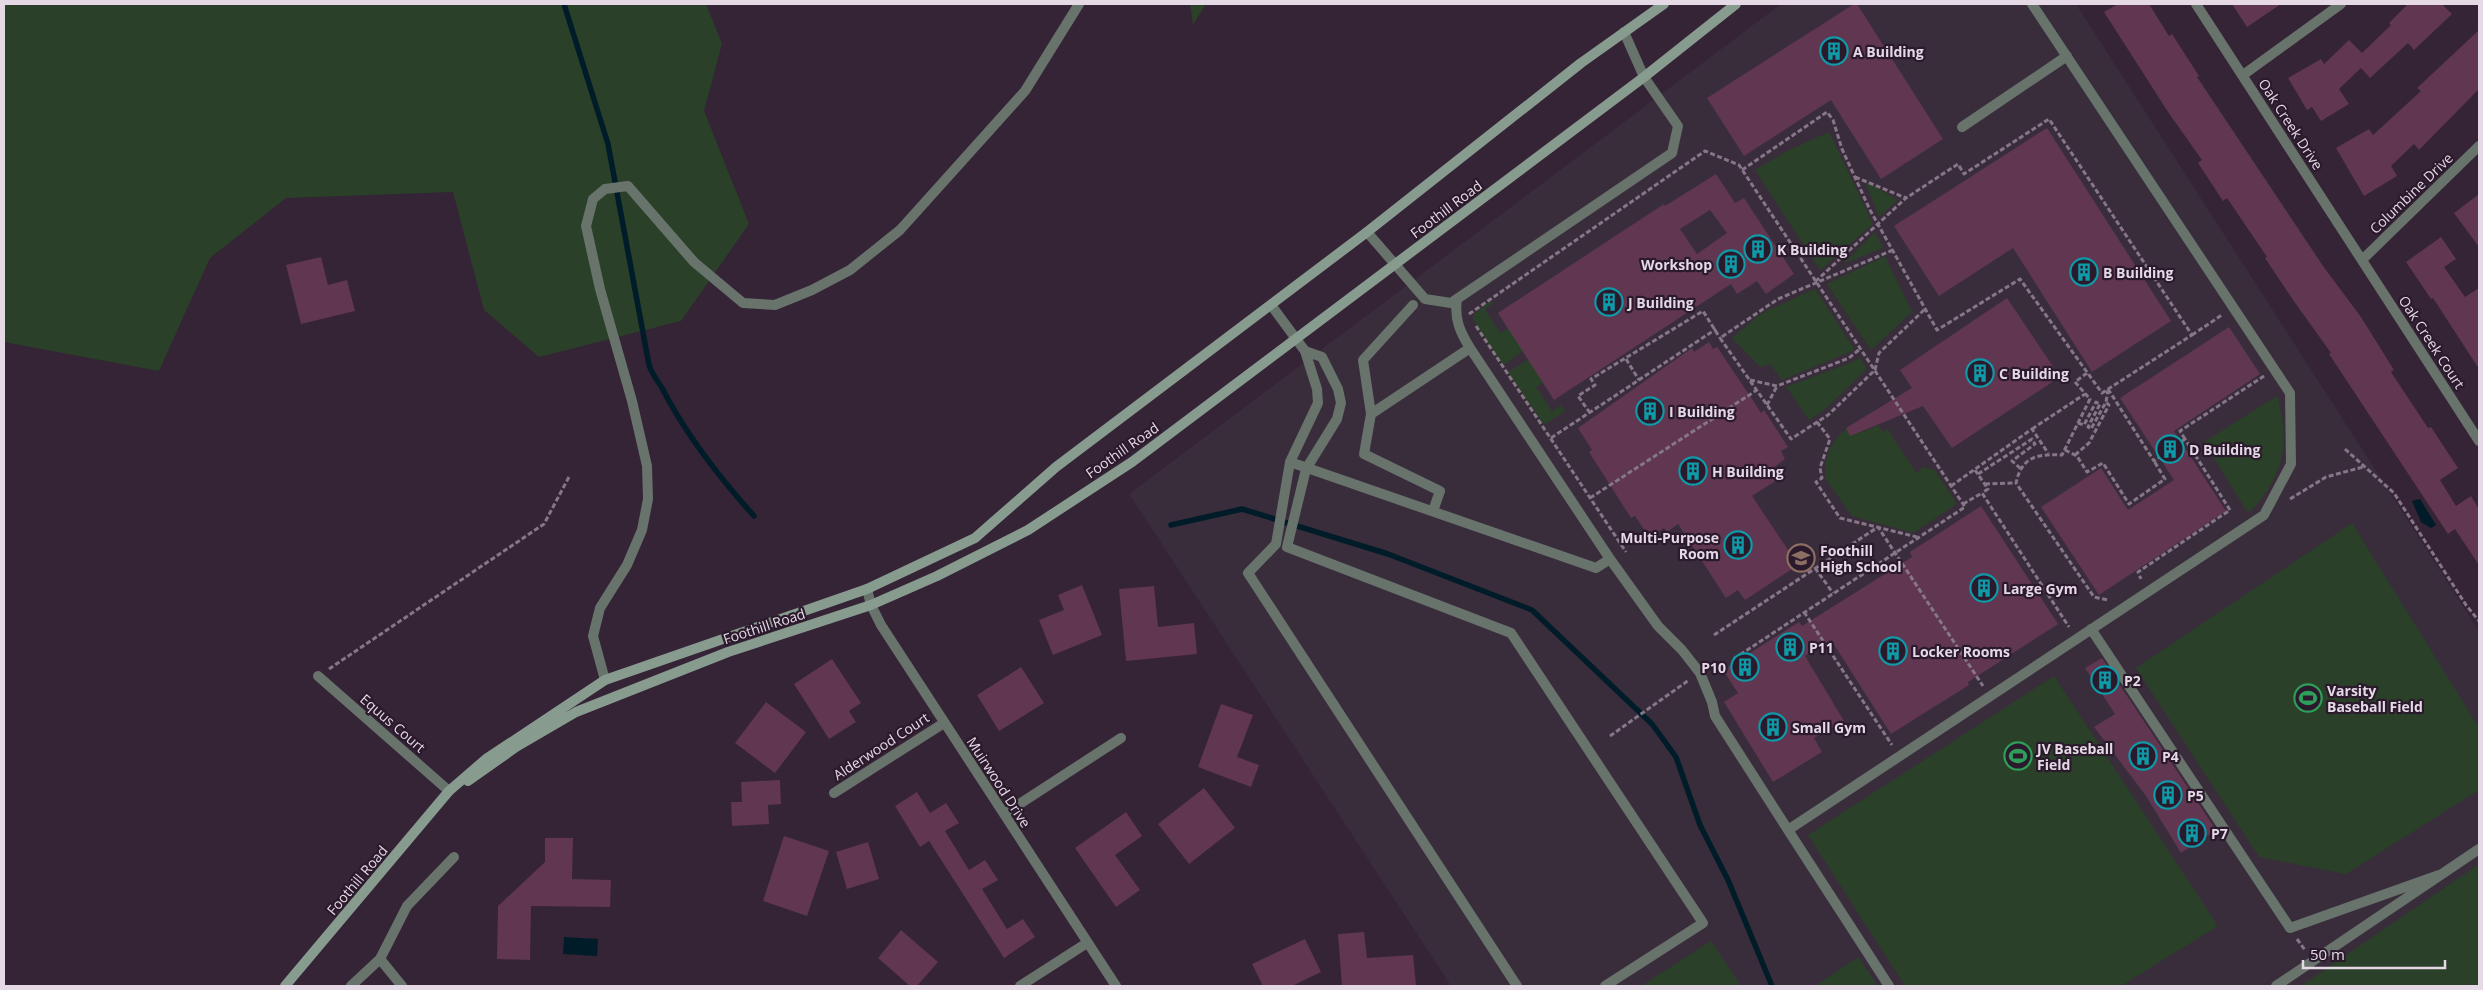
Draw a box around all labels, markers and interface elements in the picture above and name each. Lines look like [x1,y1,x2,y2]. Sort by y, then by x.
building icon: A Building [1819,36,1849,66]
place label: A Building [1853,42,1924,61]
street label: Oak Creek Drive [2254,75,2328,173]
street label: Columbine Drive [2365,148,2457,238]
street label: Foothill Road [1406,176,1486,242]
building icon: K Building [1743,234,1773,264]
place label: K Building [1777,240,1847,259]
building icon: Workshop [1716,249,1746,279]
place label: Workshop [1641,255,1712,274]
building icon: B Building [2069,257,2099,287]
place label: B Building [2103,263,2174,282]
building icon: J Building [1594,287,1624,317]
street label: Oak Creek Court [2395,292,2469,392]
place label: J Building [1626,293,1694,312]
building icon: C Building [1965,358,1995,388]
place label: C Building [1999,364,2069,383]
building icon: I Building [1635,396,1665,426]
place label: I Building [1669,402,1735,421]
street label: Foothill Road [1082,418,1162,482]
building icon: D Building [2155,434,2185,464]
place label: D Building [2189,440,2260,459]
building icon: H Building [1678,456,1708,486]
place label: H Building [1712,462,1784,481]
place label: Multi-Purpose Room [1620,528,1719,563]
building icon: Multi-Purpose Room [1723,530,1753,560]
place label: Foothill High School [1820,541,1901,576]
school or university icon: Foothill High School [1786,543,1816,573]
building icon: Large Gym [1969,573,1999,603]
place label: Large Gym [2003,579,2077,598]
street label: Foothill Road [721,604,807,648]
building icon: P11 [1775,632,1805,662]
building icon: Locker Rooms [1878,636,1908,666]
place label: P11 [1809,638,1834,657]
place label: Locker Rooms [1912,642,2010,661]
building icon: P10 [1730,652,1760,682]
place label: P10 [1701,658,1726,677]
building icon: P2 [2090,665,2120,695]
place label: P2 [2124,671,2141,690]
place label: Varsity Baseball Field [2327,681,2423,716]
sports icon: Varsity Baseball Field [2293,683,2323,713]
street label: Equus Court [356,689,430,757]
street label: Alderwood Court [829,708,933,784]
building icon: Small Gym [1758,712,1788,742]
place label: Small Gym [1792,718,1866,737]
street label: Muirwood Drive [963,733,1036,831]
place label: JV Baseball Field [2035,739,2113,774]
sports icon: JV Baseball Field [2003,741,2033,771]
building icon: P4 [2128,741,2158,771]
place label: P4 [2162,747,2179,766]
building icon: P5 [2153,780,2183,810]
place label: P5 [2187,786,2204,805]
building icon: P7 [2177,818,2207,848]
place label: P7 [2211,824,2228,843]
street label: Foothill Road [322,841,392,919]
scale bar [2303,938,2446,970]
text: 50 m [2310,944,2345,964]

